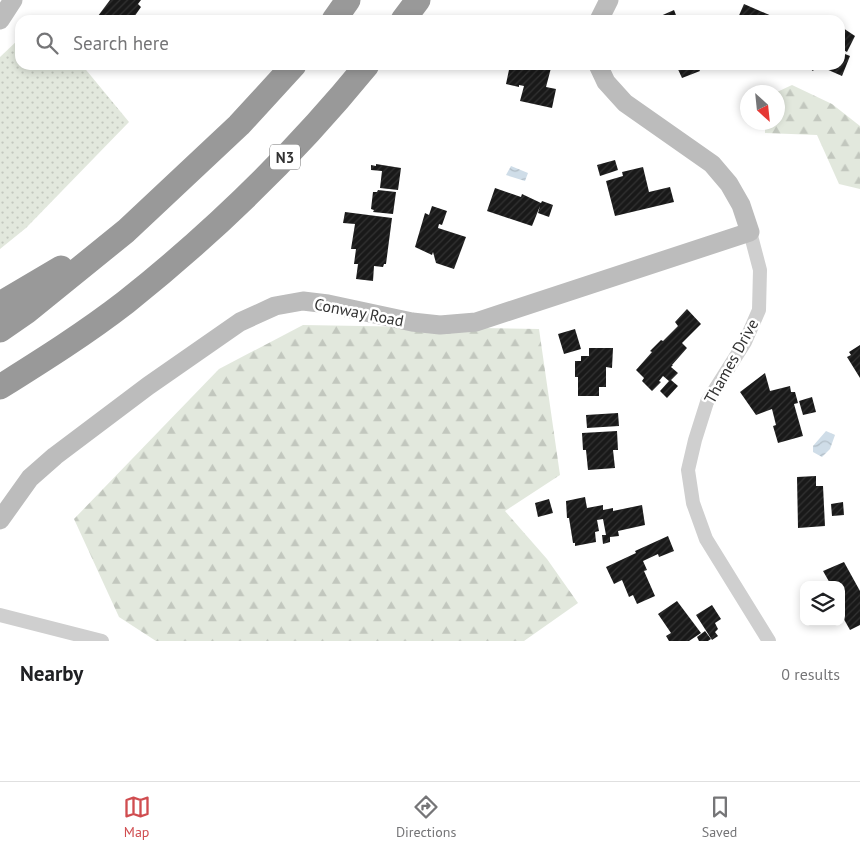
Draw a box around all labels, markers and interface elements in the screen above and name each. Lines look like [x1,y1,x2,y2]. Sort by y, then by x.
search box [15,15,845,70]
icon: search [33,29,61,57]
text: Search here [73,31,169,55]
north arrow [740,85,785,130]
road number: N3 [270,144,300,170]
street label: Conway Road [313,294,405,330]
street label: Thames Drive [700,315,762,407]
map controls [800,581,845,626]
button: layers [800,581,845,626]
text: Nearby [20,660,83,687]
text: 0 results [781,664,840,684]
tab: Map [123,793,151,841]
tab: Directions [396,793,456,841]
tab: Saved [702,793,737,841]

